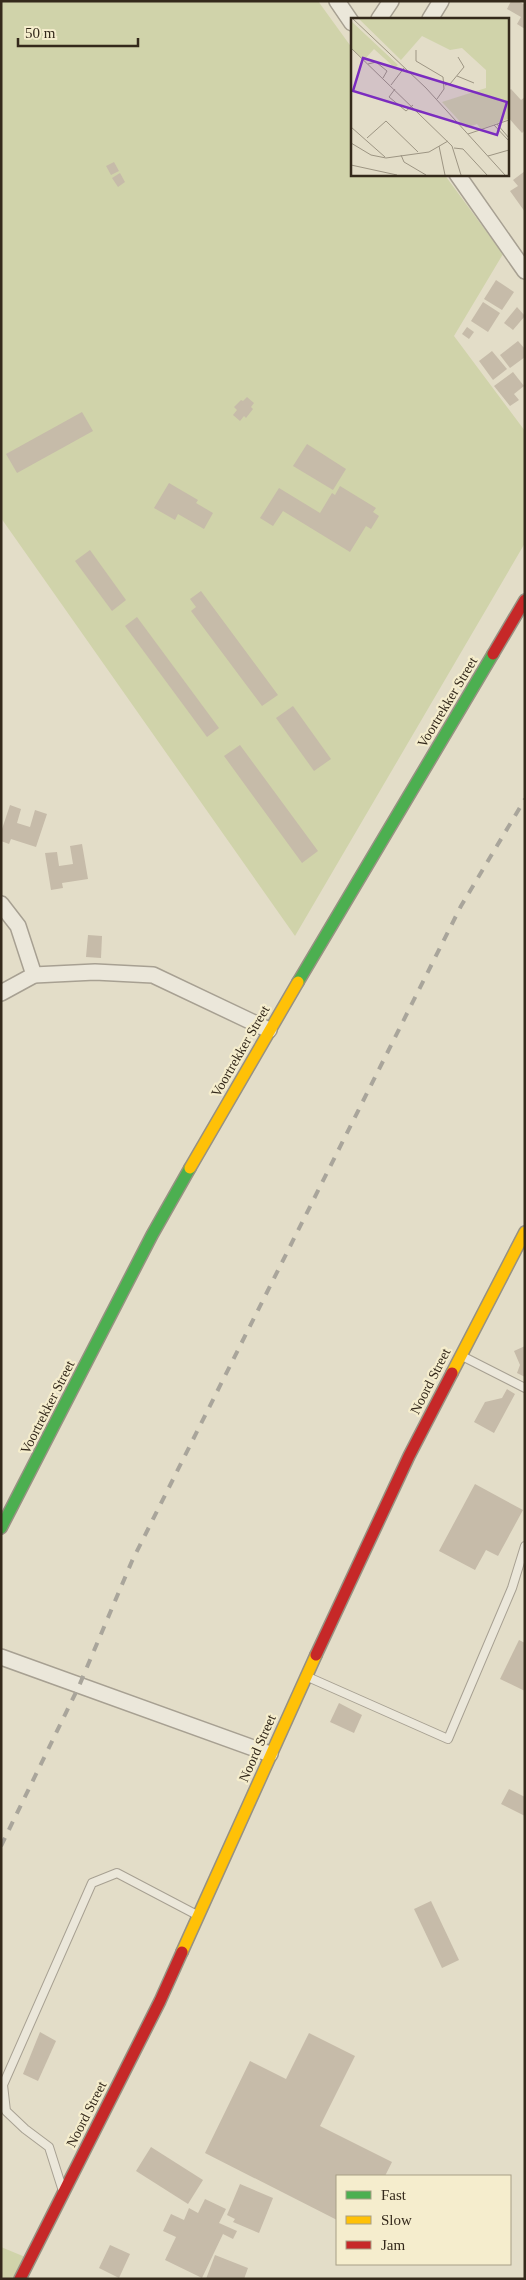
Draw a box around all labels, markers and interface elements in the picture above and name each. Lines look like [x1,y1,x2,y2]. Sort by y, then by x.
scale bar [18,15,138,47]
inset map [351,18,508,175]
text: 50 m [25,25,56,41]
street label: Voortrekker Street [415,654,480,750]
street label: Voortrekker Street [208,1003,273,1099]
street label: Noord Street [407,1346,454,1417]
street label: Voortrekker Street [17,1358,78,1456]
street label: Noord Street [236,1712,279,1784]
street label: Noord Street [63,2079,110,2150]
legend [336,2175,511,2265]
text: Fast [381,2187,407,2203]
text: Slow [381,2212,412,2228]
text: Jam [381,2237,405,2253]

